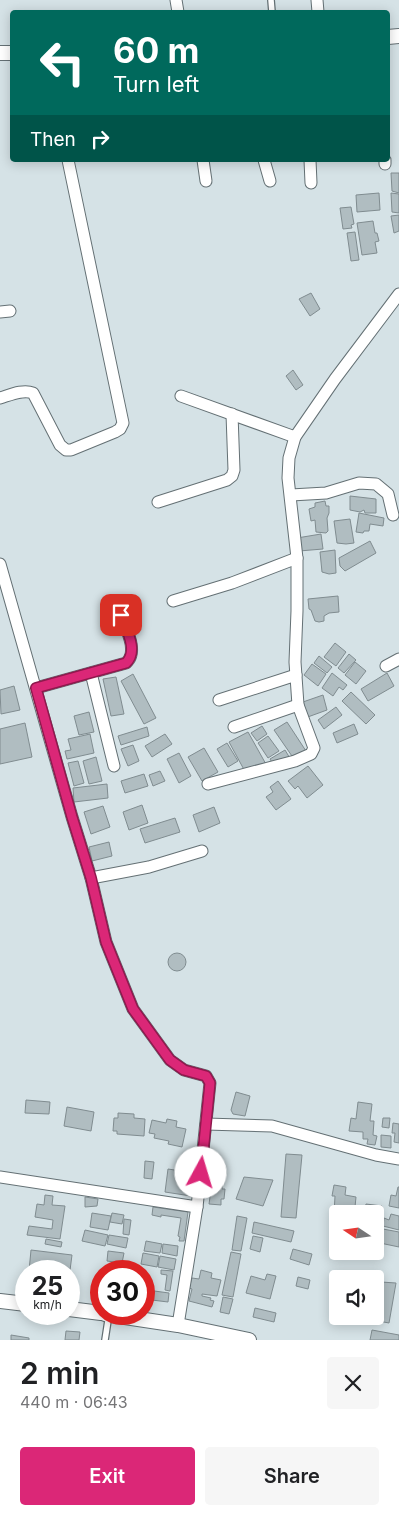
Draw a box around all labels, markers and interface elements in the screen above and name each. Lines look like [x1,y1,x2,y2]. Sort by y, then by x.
text: 60 m [113,29,200,71]
icon: left [30,30,95,95]
text: Turn left [113,71,199,97]
icon: right [86,125,114,153]
text: Then [30,128,76,151]
pin [100,594,142,636]
icon: arrive [107,601,135,629]
position arrow [174,1146,226,1198]
north arrow [329,1205,384,1260]
map controls [329,1205,384,1325]
speed limit sign: 30 [90,1260,155,1325]
button: sound [329,1270,384,1325]
text: 25 [32,1271,63,1301]
text: km/h [33,1297,62,1312]
text: 2 min [20,1355,99,1391]
button: close [327,1357,379,1409]
text: 440 m · 06:43 [20,1392,128,1412]
button: Exit [20,1447,195,1505]
button: Share [205,1447,379,1505]

